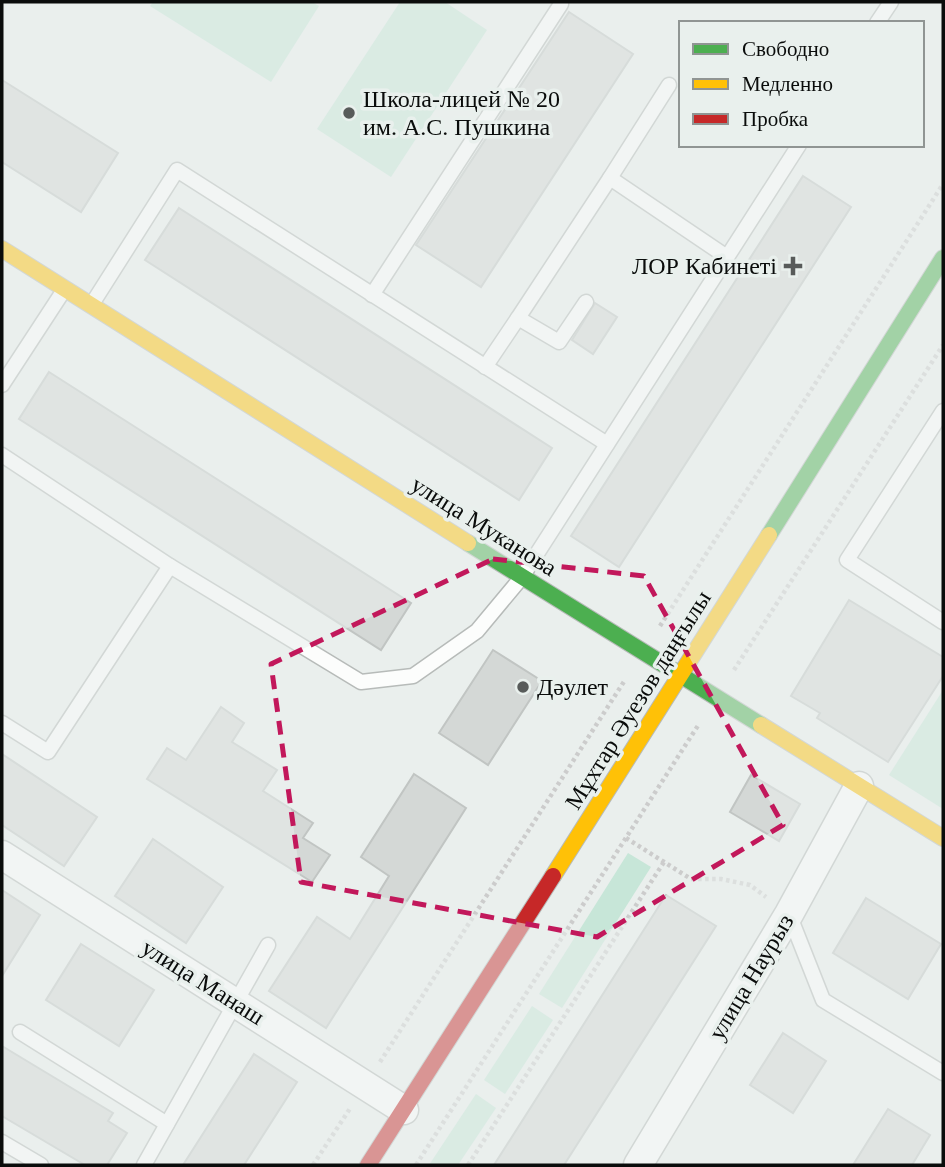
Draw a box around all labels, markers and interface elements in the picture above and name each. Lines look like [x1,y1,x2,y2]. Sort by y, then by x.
legend [679,21,924,147]
text: Свободно [742,37,829,61]
text: Медленно [742,72,833,96]
place label: Школа-лицей № 20 им. А.С. Пушкина [363,86,560,140]
marker: Школа-лицей № 20 им. А.С. Пушкина [341,105,357,121]
text: Пробка [742,107,809,131]
place label: ЛОР Кабинетi [632,253,777,279]
marker: ЛОР Кабинетi [783,256,803,276]
street label: улица Муканова [407,471,562,581]
street label: Мұхтар Әуезов даңғылы [560,586,716,814]
place label: Дәулет [537,674,609,700]
marker: Дәулет [515,679,531,695]
street label: улица Наурыз [703,910,799,1044]
street label: улица Манаш [137,934,269,1030]

